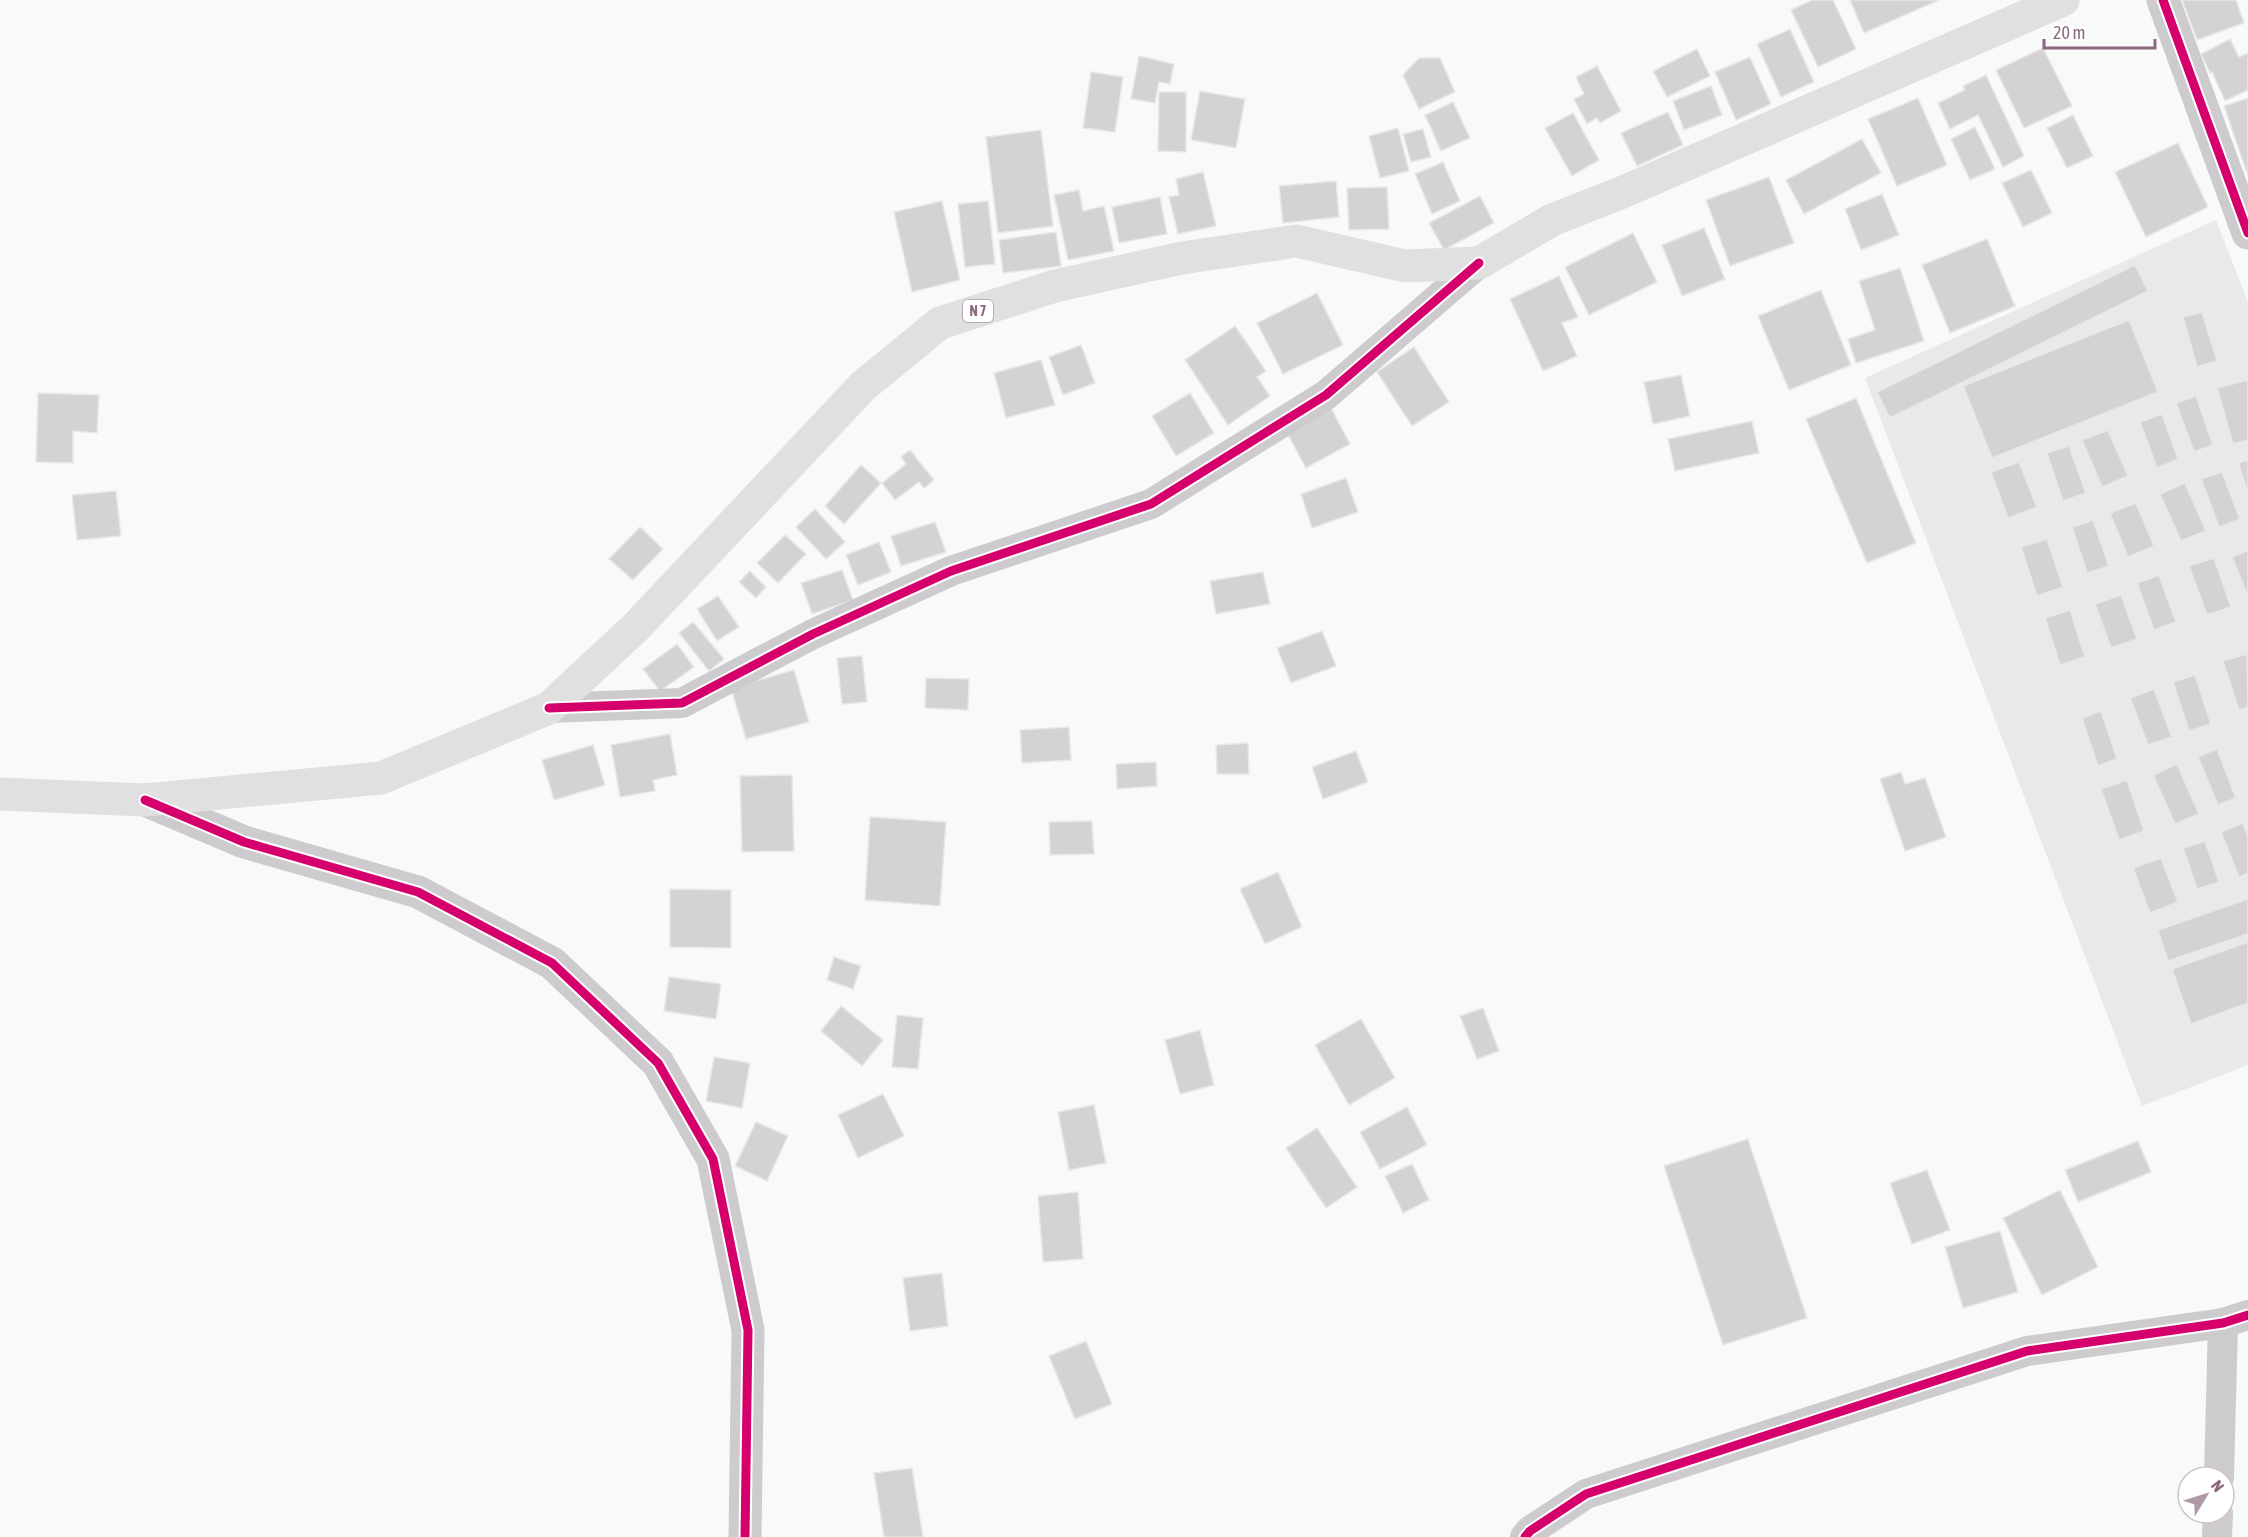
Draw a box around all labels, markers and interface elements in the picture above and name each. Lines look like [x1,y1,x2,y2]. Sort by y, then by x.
scale bar [2044,12,2155,50]
text: 20 m [2053,22,2085,43]
road number: N 7 [963,300,993,322]
north arrow [2176,1465,2236,1525]
text: N [2208,1476,2228,1495]

